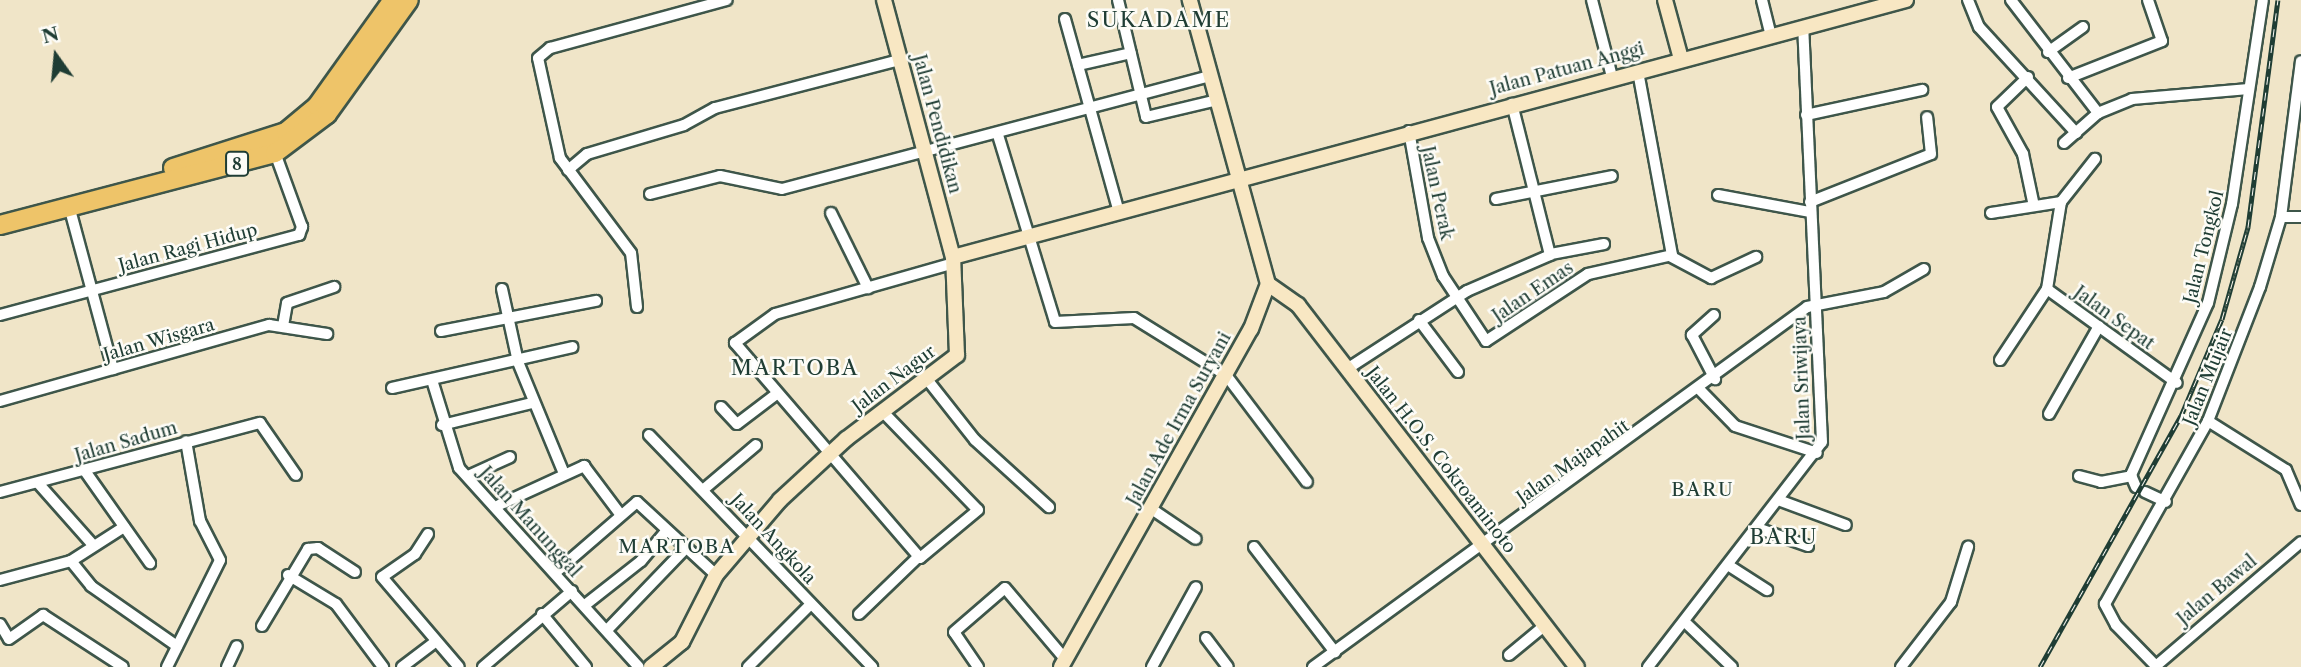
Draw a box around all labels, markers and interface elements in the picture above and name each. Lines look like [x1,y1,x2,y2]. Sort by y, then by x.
district label: SUKADAME [1088,7,1230,33]
north arrow [21,21,91,91]
text: N [39,22,61,48]
street label: Jalan Patuan Anggi [1487,38,1647,100]
street label: Jalan Pendidikan [908,52,966,196]
street label: Jalan Perak [1417,144,1457,242]
road number: 8 [225,152,249,176]
street label: Jalan Tongkol [2179,188,2229,306]
street label: Jalan Ragi Hidup [116,219,260,277]
street label: Jalan Emas [1488,257,1578,327]
street label: Jalan Sepat [2069,282,2159,354]
street label: Jalan Wisgara [101,314,217,366]
street label: Jalan Sriwijaya [1789,316,1815,440]
street label: Jalan Mujair [2179,325,2237,429]
street label: Jalan Ade Irma Suryani [1122,328,1236,510]
street label: Jalan Nagur [848,341,940,417]
district label: MARTOBA [732,355,858,381]
street label: Jalan H.O.S. Cokroaminoto [1361,362,1521,558]
street label: Jalan Majapahit [1513,415,1633,509]
street label: Jalan Sadum [72,417,180,467]
street label: Jalan Manunggal [475,462,585,582]
district label: BARU [1672,479,1734,501]
street label: Jalan Angkola [725,489,821,589]
district label: BARU [1750,524,1818,550]
district label: MARTOBA [619,536,735,558]
street label: Jalan Bawal [2173,550,2261,630]

